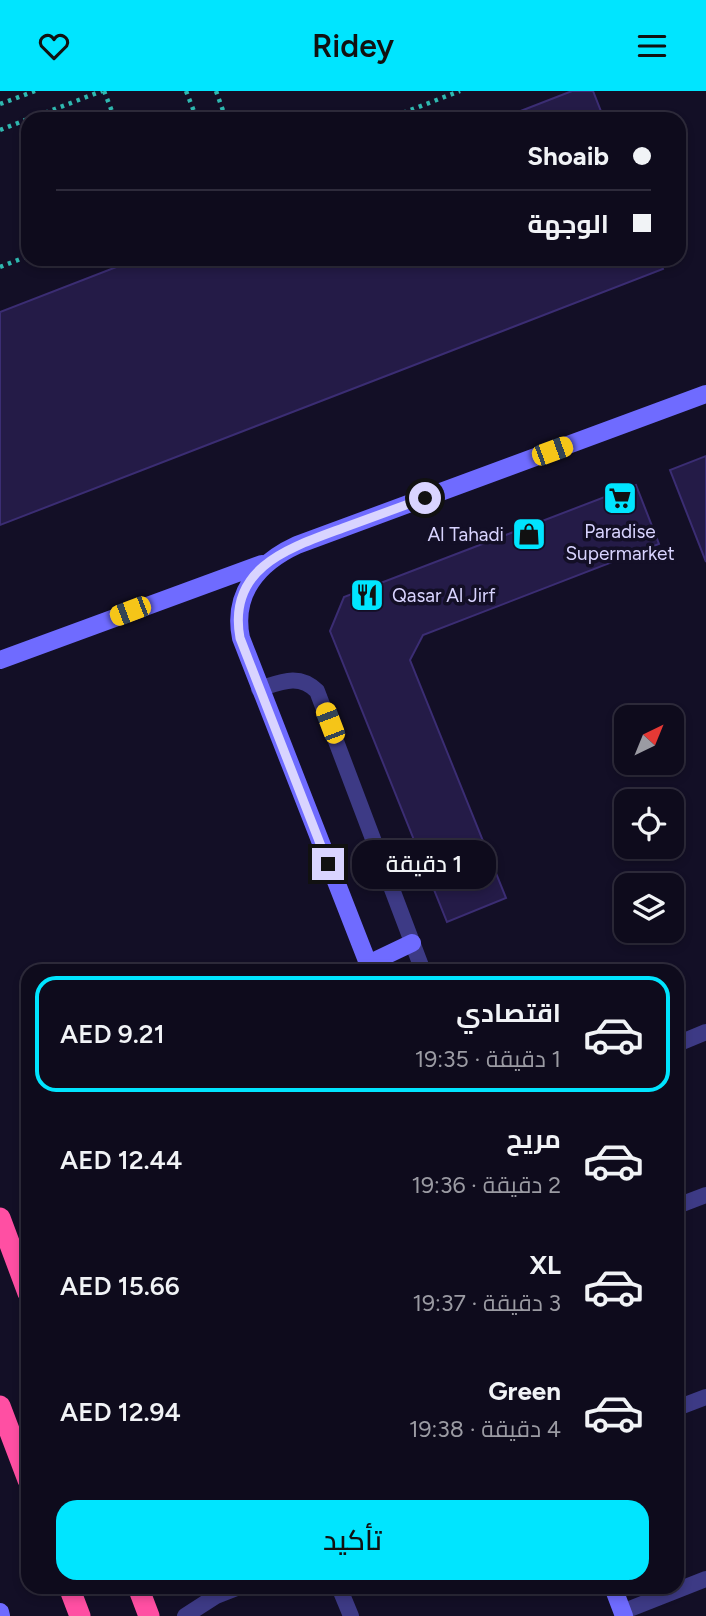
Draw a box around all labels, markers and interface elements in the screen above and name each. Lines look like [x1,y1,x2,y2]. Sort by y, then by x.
icon: heart [35,27,73,65]
text: Ridey [312,27,394,65]
icon: menu [633,27,671,65]
text: Shoaib [527,140,609,172]
text: الوجهة [528,208,609,240]
car [529,434,576,468]
supermarket icon: Paradise Supermarket [601,479,639,517]
route start [409,482,441,514]
shop icon: Al Tahadi [510,515,548,553]
place label: Paradise Supermarket [565,520,675,565]
place label: Al Tahadi [427,523,504,546]
restaurant icon: Qasar Al Jirf [348,576,386,614]
place label: Qasar Al Jirf [392,584,496,607]
car [107,594,154,628]
car [313,700,348,746]
north arrow [614,705,684,775]
map controls [614,705,684,943]
button: locate [614,789,684,859]
callout: 1 دقيقة [352,839,496,889]
route end [312,848,344,880]
text: 1 دقيقة [386,850,462,878]
button: layers [614,873,684,943]
text: اقتصادي [456,997,561,1029]
icon: car [582,1003,645,1066]
text: AED 9.21 [60,1018,165,1050]
text: 1 دقيقة · 19:35 [415,1045,561,1073]
text: مريح [506,1123,561,1155]
icon: car [582,1129,645,1192]
text: AED 12.44 [60,1144,182,1176]
text: 2 دقيقة · 19:36 [412,1171,561,1199]
text: XL [529,1249,561,1281]
icon: car [582,1255,645,1318]
text: AED 15.66 [60,1270,180,1302]
text: 3 دقيقة · 19:37 [413,1289,561,1317]
text: Green [488,1375,561,1407]
icon: car [582,1381,645,1444]
text: AED 12.94 [60,1396,181,1428]
text: 4 دقيقة · 19:38 [409,1415,561,1443]
button: تأكيد [56,1500,649,1580]

